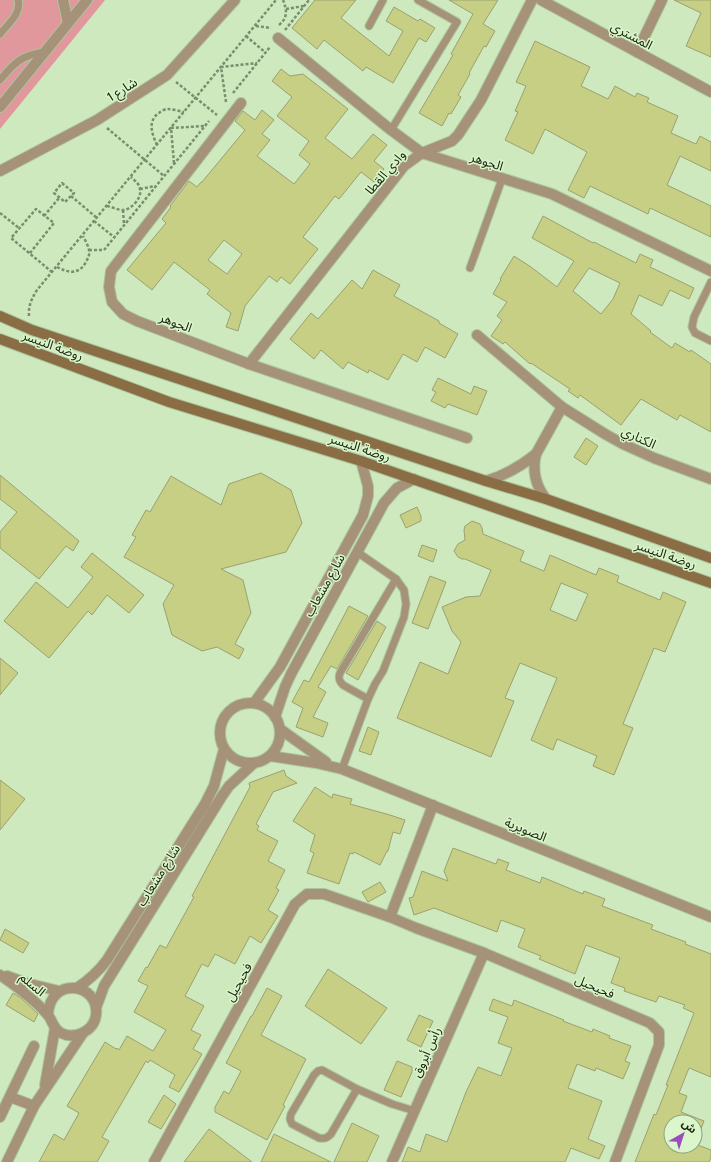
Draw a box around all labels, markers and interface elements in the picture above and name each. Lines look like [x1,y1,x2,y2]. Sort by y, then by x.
street label: المشتري [607,17,656,55]
street label: شارع 1 [104,74,142,107]
street label: وادي القطا [361,146,411,200]
street label: الجوهر [468,148,505,174]
street label: الجوهر [157,308,195,335]
street label: روضة النيسر [19,326,86,363]
street label: الكناري [618,422,659,455]
street label: روضة النيسر [326,429,393,464]
street label: روضة النيسر [632,536,699,572]
street label: شارع مشعاب [300,551,350,621]
street label: الصويرية [503,813,549,845]
street label: شارع مشعاب [133,841,186,910]
street label: فحيحيل [221,960,256,1005]
street label: السلم [15,969,49,1002]
street label: فحيحيل [572,971,617,1002]
street label: رأس أبروق [408,1024,445,1080]
north arrow [663,1114,703,1154]
text: ش [679,1116,700,1136]

